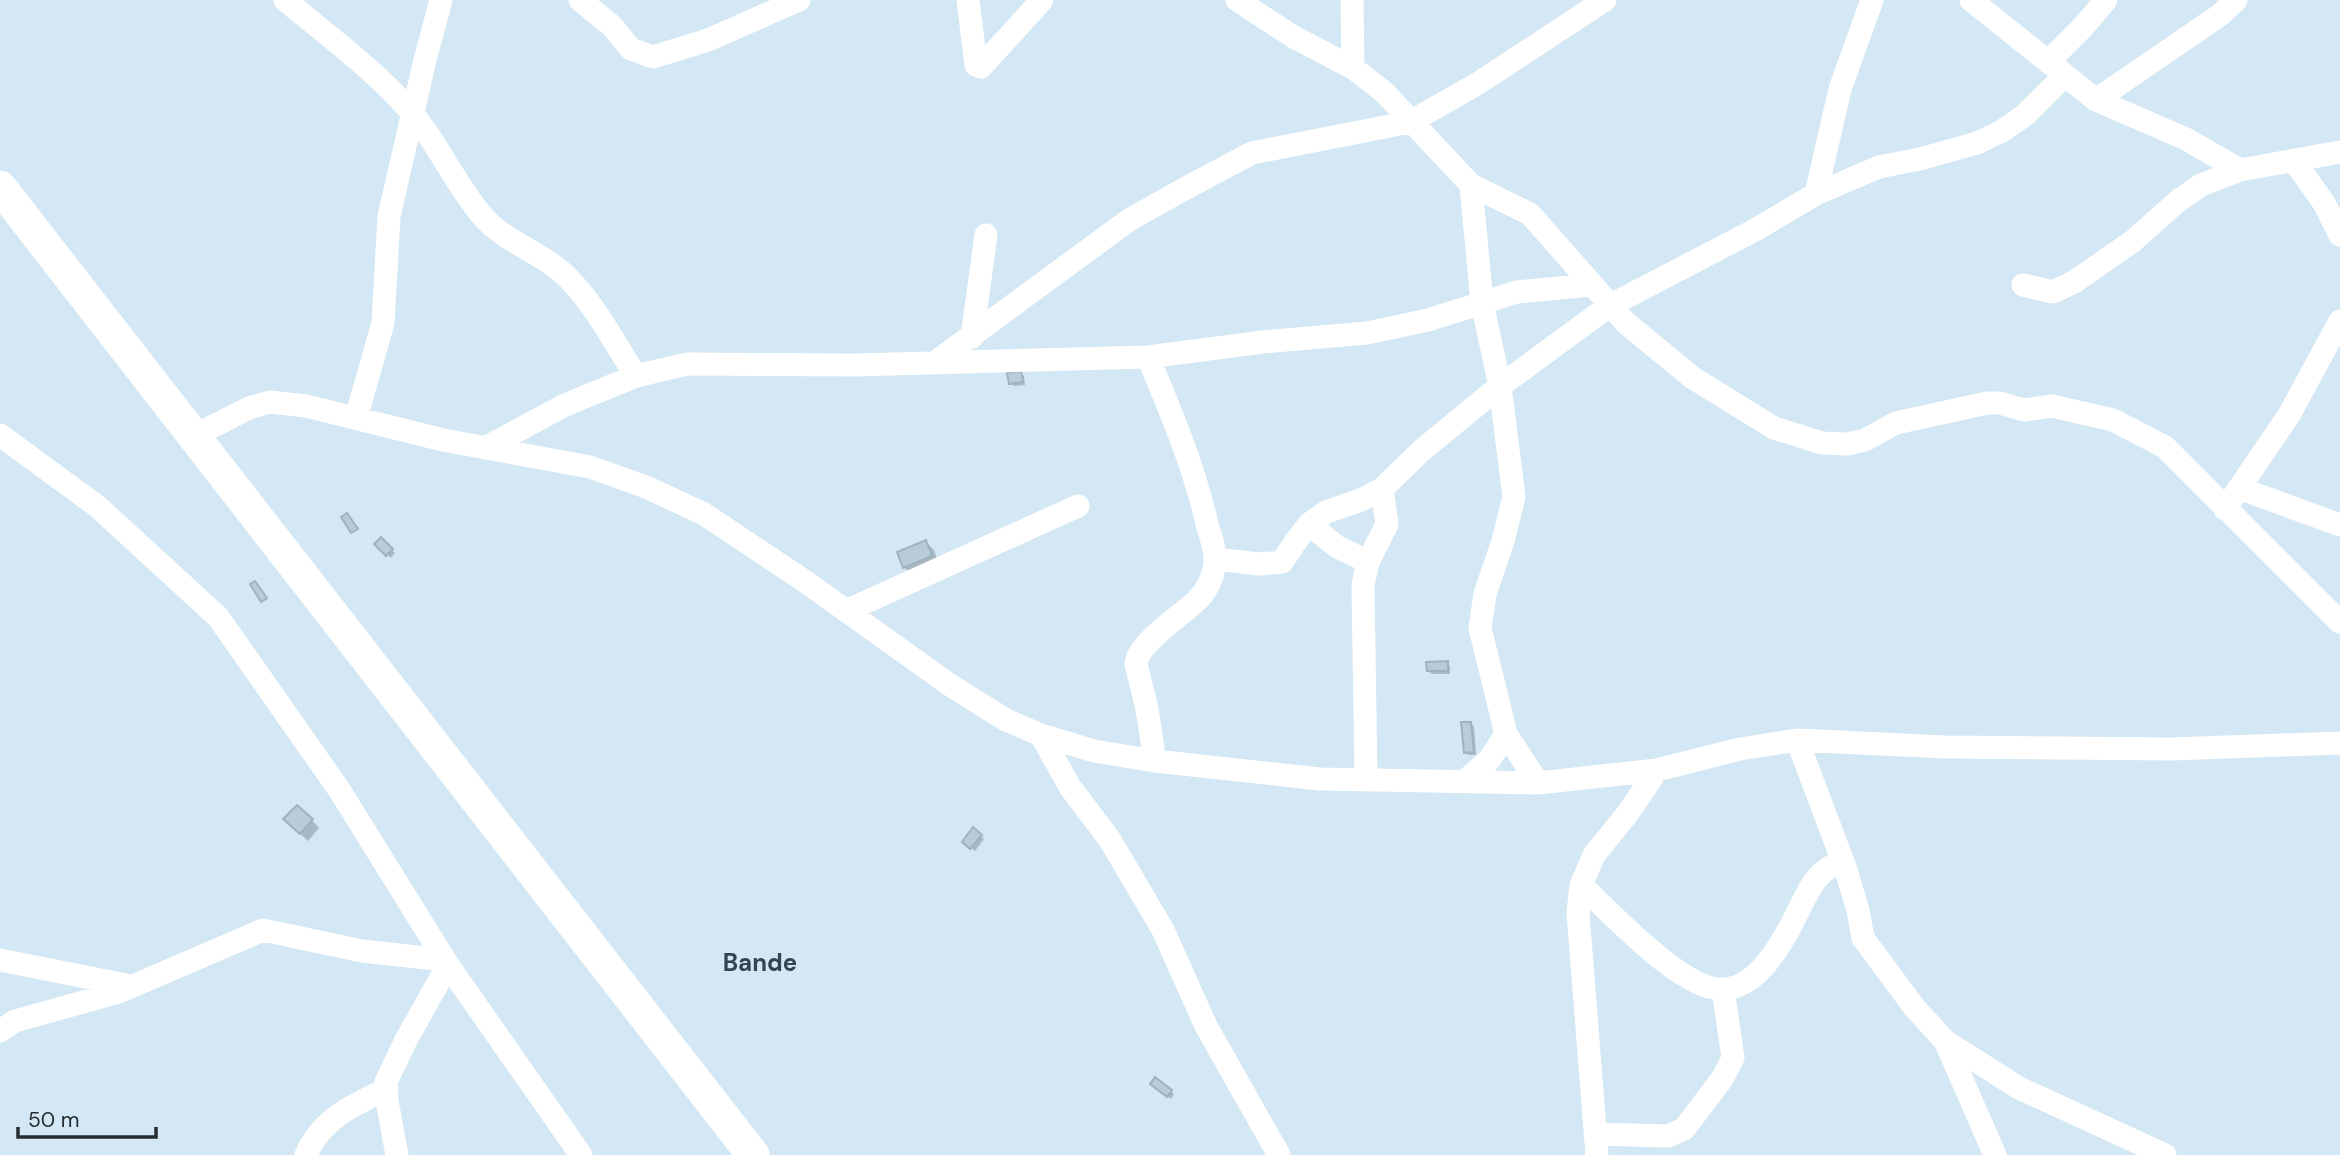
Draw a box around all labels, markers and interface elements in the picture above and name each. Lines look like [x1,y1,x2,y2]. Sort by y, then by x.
district label: Bande [723,947,797,978]
scale bar [18,1096,156,1140]
text: 50 m [28,1106,79,1134]

